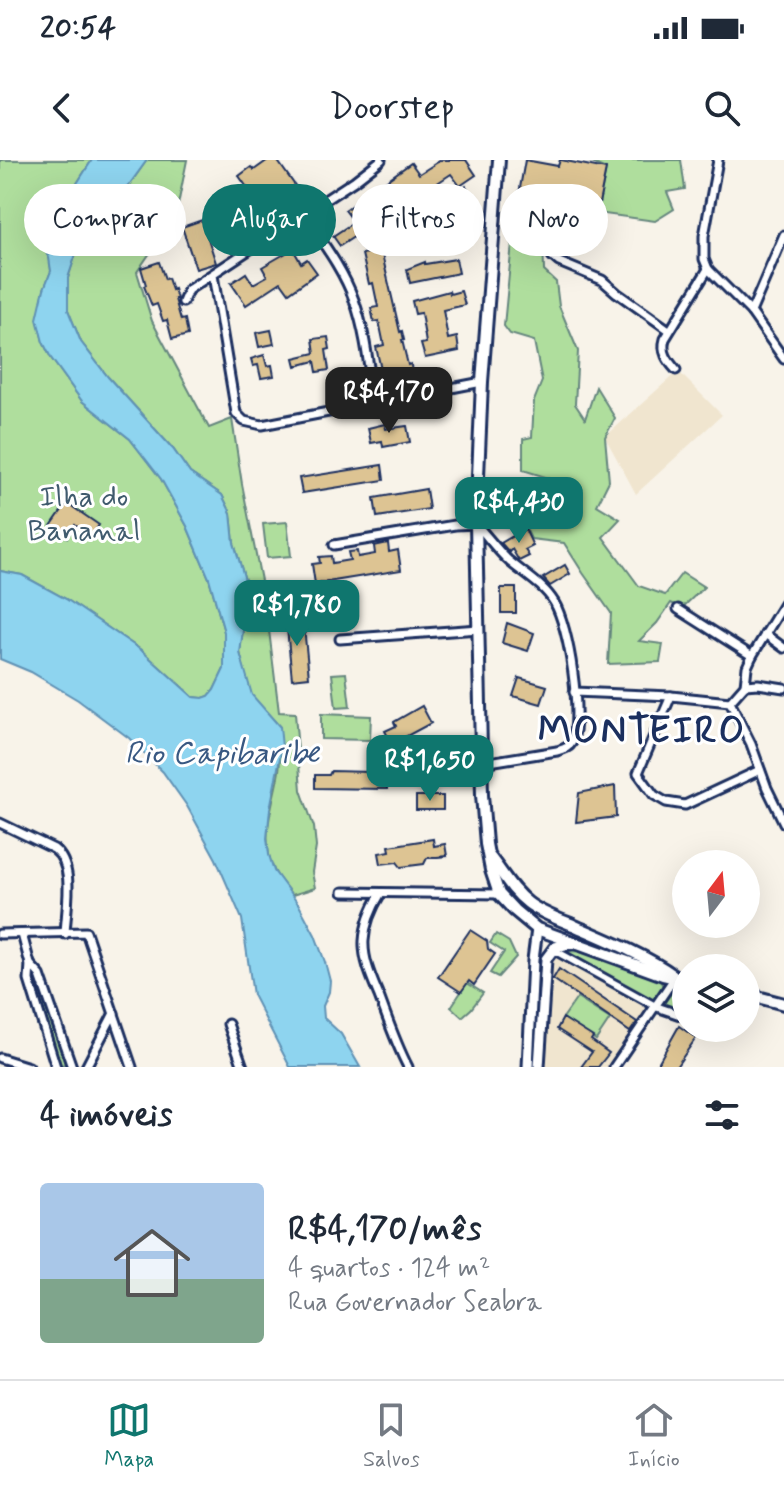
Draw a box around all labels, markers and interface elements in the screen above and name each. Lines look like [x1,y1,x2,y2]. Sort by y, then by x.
text: 20:54 [40,9,116,48]
text: Doorstep [329,85,455,132]
icon: back [40,86,84,130]
icon: search [700,86,744,130]
chip: Comprar [24,184,186,256]
chip: Alugar [202,184,336,256]
chip: Filtros [352,184,484,256]
chip: Novo [500,184,608,256]
pin: R$4,170 [315,367,463,435]
text: R$4,170 [343,376,435,410]
pin: R$4,430 [445,477,593,545]
park label: Ilha do Bananal [27,478,141,551]
text: R$4,430 [473,486,565,520]
pin: R$1,780 [223,580,371,648]
text: R$1,780 [252,589,342,623]
district label: MONTEIRO [538,707,746,756]
water label: Rio Capibaribe [125,733,321,775]
pin: R$1,650 [356,735,504,803]
text: R$1,650 [384,744,476,778]
north arrow [672,850,760,938]
map controls [672,850,760,1042]
button: layers [672,954,760,1042]
text: 4 imóveis [40,1093,172,1138]
icon: filters [700,1093,744,1137]
text: R$4,170/mês [288,1207,482,1252]
icon: home [104,1215,200,1311]
text: 4 quartos · 124 m² [288,1252,490,1286]
text: Rua Governador Seabra [288,1286,542,1320]
tab: Mapa [104,1398,154,1474]
tab: Salvos [363,1398,420,1474]
tab: Início [628,1398,680,1474]

